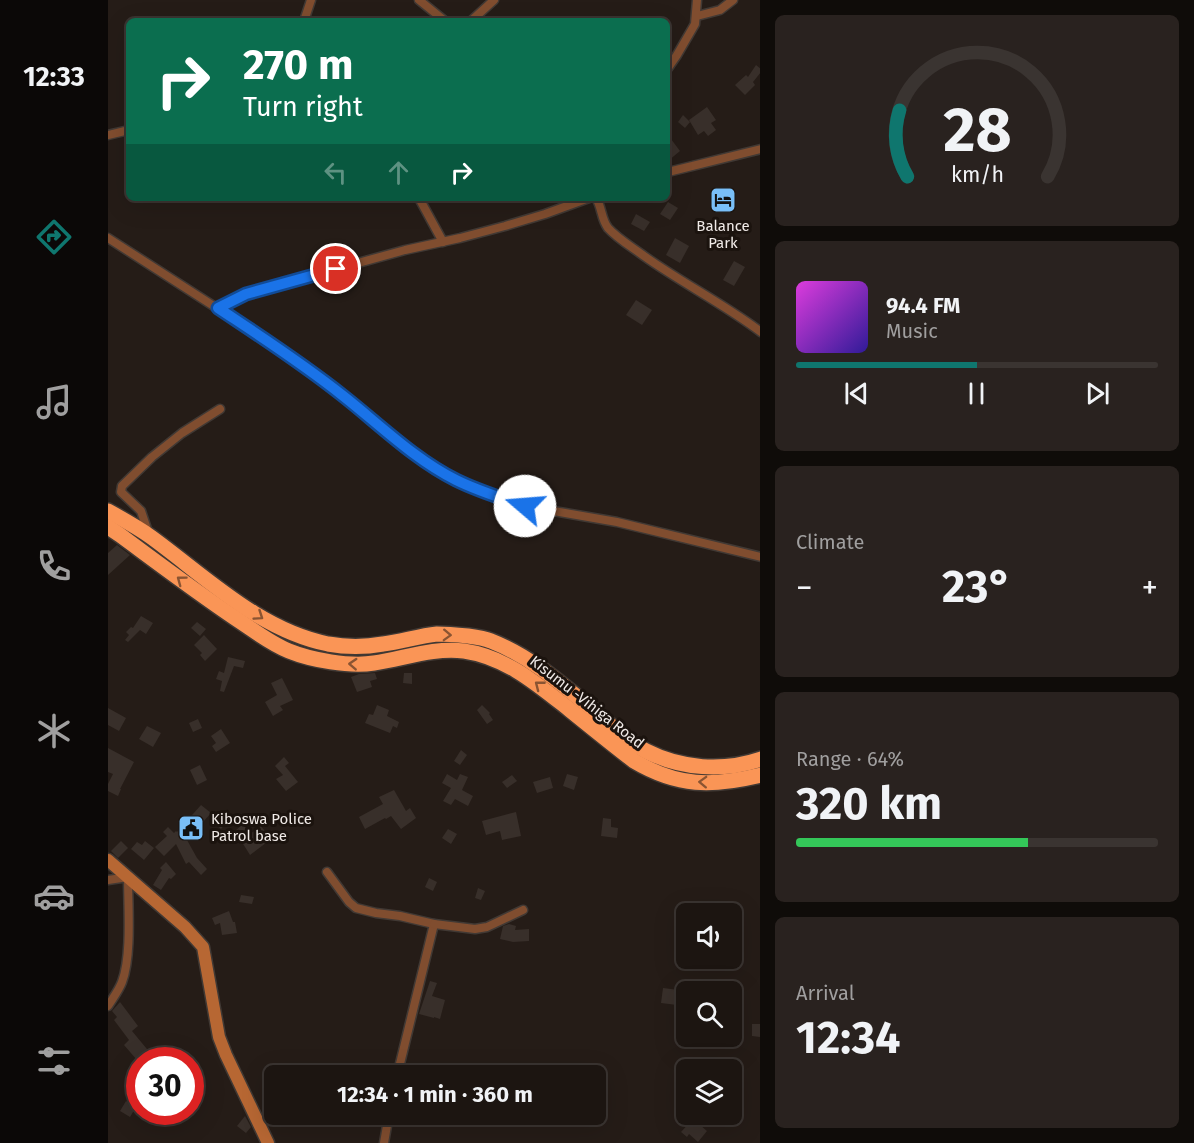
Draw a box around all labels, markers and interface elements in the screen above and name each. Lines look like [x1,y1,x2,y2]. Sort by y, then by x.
text: 270 m [243,40,354,90]
icon: right [144,42,222,120]
text: 12:33 [23,61,85,93]
text: Turn right [243,91,363,123]
text: 28 [943,93,1011,168]
icon: left [319,156,352,189]
icon: ahead [382,156,415,189]
icon: right [445,156,478,189]
text: km/h [950,163,1004,189]
hotel icon: Balance Park [708,185,738,215]
icon: directions [33,216,75,258]
place label: Balance Park [696,217,750,252]
pin [310,243,361,294]
icon: arrive [319,252,352,285]
text: 94.4 FM [886,292,960,319]
text: Music [886,319,938,343]
icon: previous [840,377,873,410]
icon: pause [960,377,993,410]
icon: next [1081,377,1114,410]
icon: music [33,381,75,423]
position arrow [493,474,557,538]
text: Climate [796,530,864,554]
icon: phone [33,545,75,587]
text: 23° [942,560,1012,614]
text: − [796,568,813,608]
text: + [1142,568,1158,608]
one-way arrow [177,576,188,587]
one-way arrow [253,609,264,620]
one-way arrow [443,628,452,641]
street label: Kisumu -Vihiga Road [526,652,648,752]
one-way arrow [349,657,358,670]
one-way arrow [534,682,545,693]
icon: climate [33,710,75,752]
text: Range · 64% [796,747,904,771]
one-way arrow [698,776,707,789]
text: 320 km [796,777,942,831]
place label: Kiboswa Police Patrol base [211,810,312,845]
public building icon: Kiboswa Police Patrol base [176,813,206,843]
icon: car [33,875,75,917]
map controls [676,903,742,1125]
button: sound [676,903,742,969]
button: search [676,981,742,1047]
text: Arrival [796,981,855,1005]
text: 12:34 [796,1011,900,1065]
icon: filters [33,1040,75,1082]
speed limit sign: 30 [126,1047,204,1125]
button: layers [676,1059,742,1125]
text: 12:34 · 1 min · 360 m [337,1081,533,1108]

